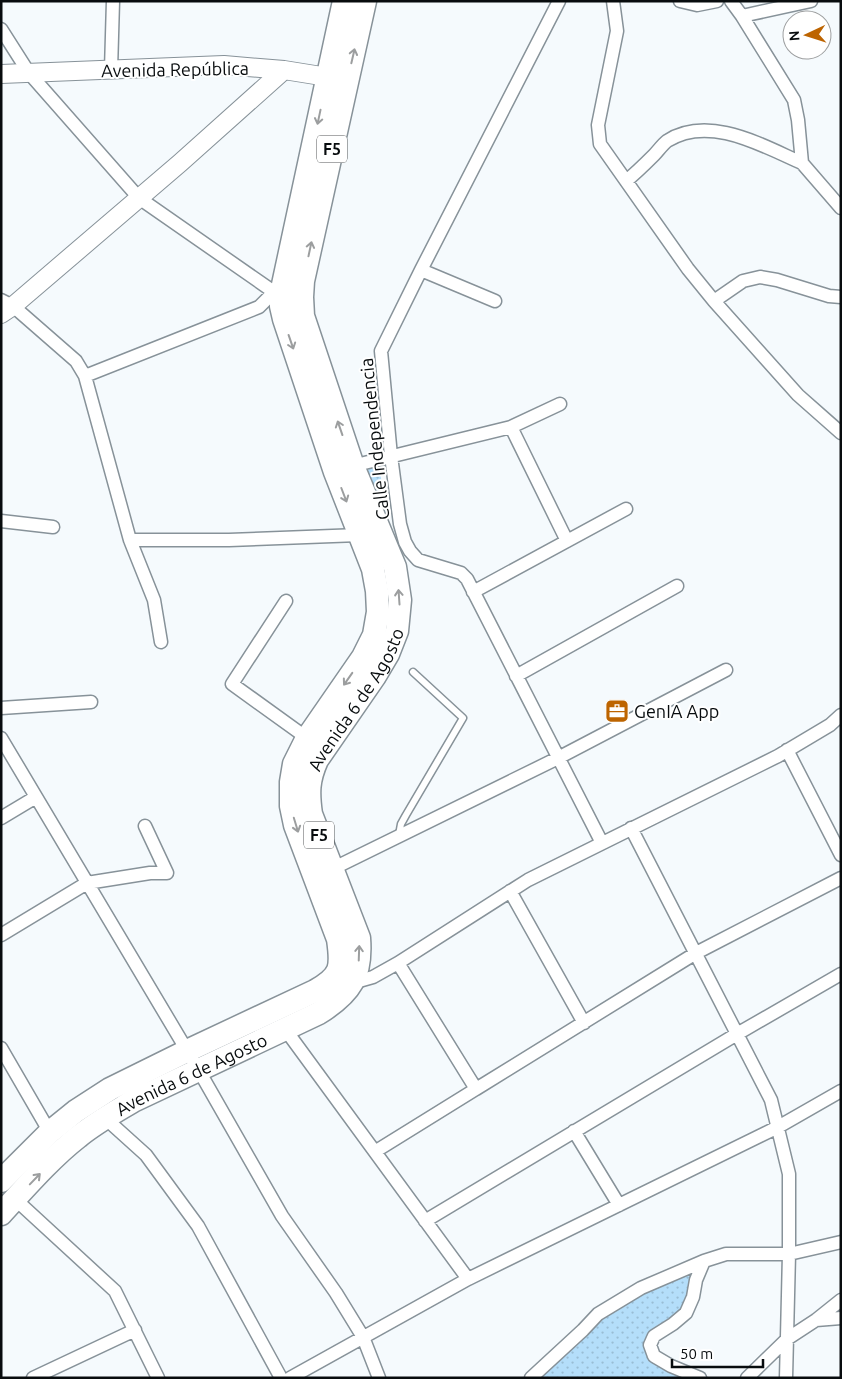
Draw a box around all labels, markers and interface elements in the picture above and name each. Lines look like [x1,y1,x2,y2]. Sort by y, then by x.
north arrow [782,10,832,60]
text: N [786,30,802,42]
one-way arrow [349,49,358,65]
street label: Avenida República [101,58,249,80]
one-way arrow [314,109,323,125]
road number: F5 [317,136,347,162]
one-way arrow [306,241,315,257]
one-way arrow [287,333,296,349]
street label: Calle Independencia [356,357,392,521]
one-way arrow [335,421,344,436]
one-way arrow [340,487,349,502]
one-way arrow [394,590,403,606]
street label: Avenida 6 de Agosto [304,625,407,774]
one-way arrow [343,672,353,686]
office icon: GenIA App [604,698,630,724]
place label: GenIA App [634,701,719,721]
one-way arrow [291,817,301,833]
road number: F5 [304,822,334,848]
one-way arrow [355,946,364,962]
street label: Avenida 6 de Agosto [112,1029,270,1119]
one-way arrow [29,1172,41,1185]
scale bar [672,1336,763,1368]
text: 50 m [680,1345,713,1362]

